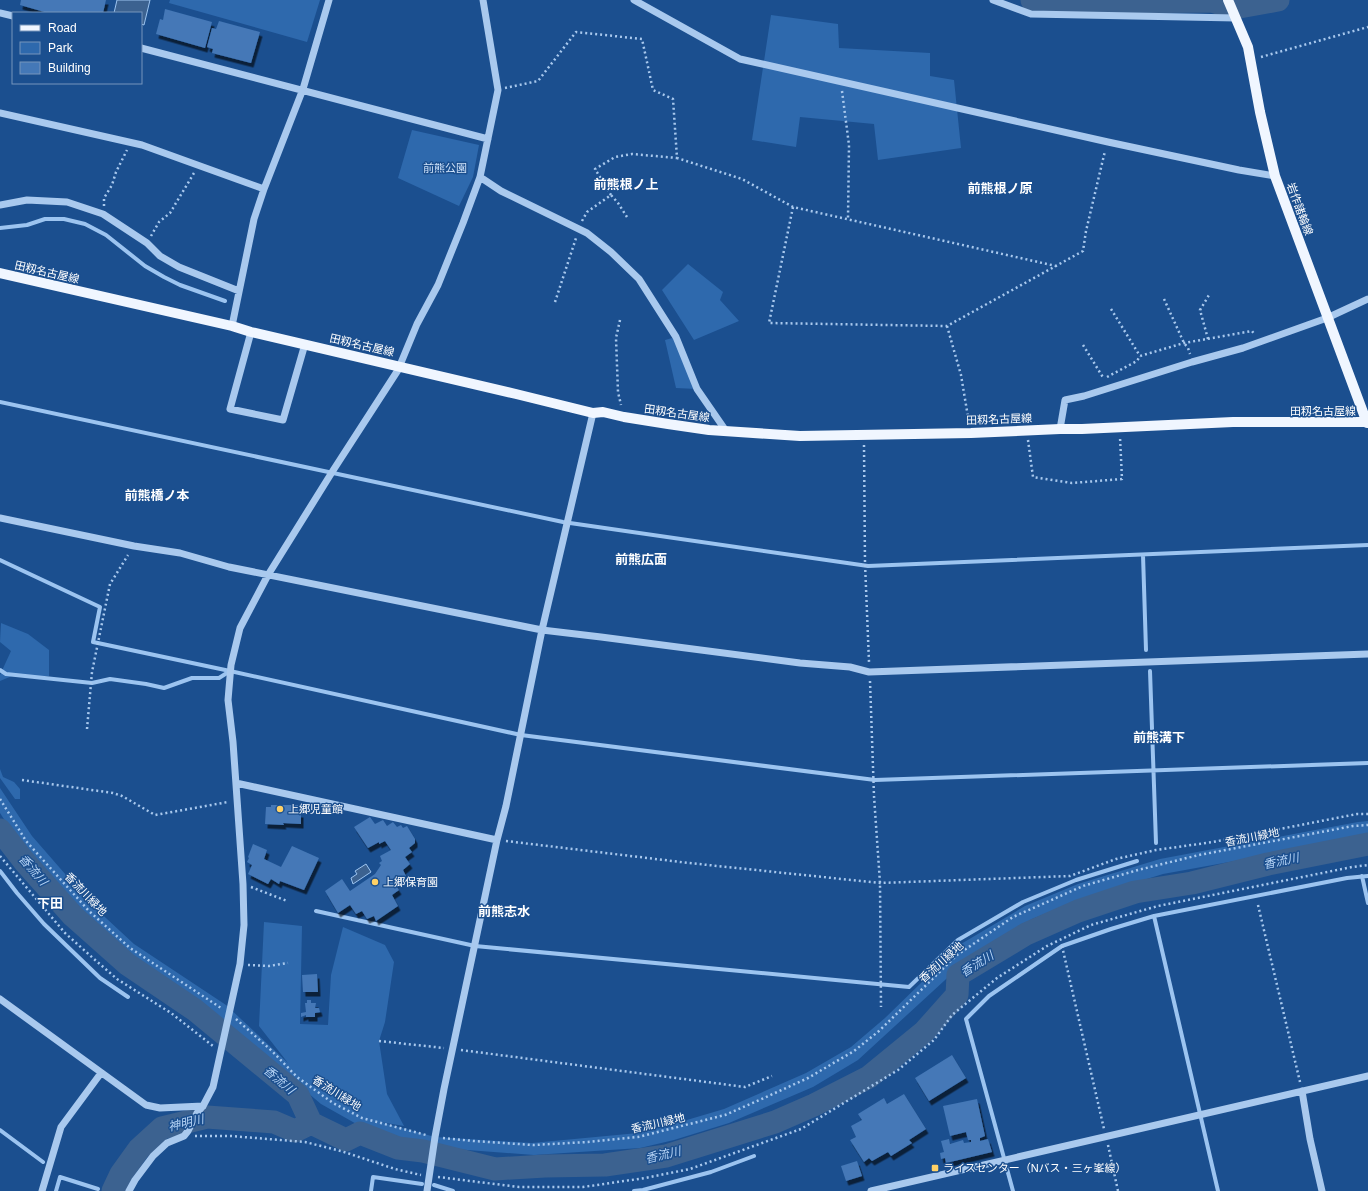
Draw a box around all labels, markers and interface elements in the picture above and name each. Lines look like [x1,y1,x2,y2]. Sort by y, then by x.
legend [12,12,142,84]
text: Road [48,21,77,35]
text: Park [48,41,74,55]
text: Building [48,61,91,75]
park label: 前熊公園 [423,162,467,174]
district label: 前熊根ノ上 [593,177,659,192]
district label: 前熊根ノ原 [967,181,1033,196]
street label: 岩作諸輪線 [1285,181,1315,237]
street label: 田籾名古屋線 [13,259,81,285]
street label: 田籾名古屋線 [328,332,396,358]
street label: 田籾名古屋線 [643,402,711,424]
street label: 田籾名古屋線 [1290,405,1356,417]
street label: 田籾名古屋線 [966,412,1032,426]
district label: 前熊橋ノ本 [124,488,190,503]
district label: 前熊広面 [615,552,667,567]
district label: 前熊溝下 [1133,730,1185,745]
place label: 上郷児童館 [288,803,343,815]
marker: 上郷児童館 [275,804,285,814]
street label: 香流川緑地 [1224,826,1280,848]
water label: 香流川 [1262,850,1302,872]
water label: 香流川 [16,852,51,890]
street label: 香流川緑地 [63,870,109,918]
place label: 上郷保育園 [383,876,438,888]
marker: 上郷保育園 [370,877,380,887]
district label: 下田 [37,896,63,911]
district label: 前熊志水 [478,904,530,919]
street label: 香流川緑地 [917,939,965,985]
water label: 香流川 [958,947,998,979]
water label: 香流川 [261,1063,299,1098]
street label: 香流川緑地 [310,1073,364,1113]
street label: 香流川緑地 [630,1111,686,1135]
water label: 神明川 [167,1112,207,1134]
water label: 香流川 [644,1144,684,1166]
place label: ライスセンター（Nバス・三ヶ峯線） [943,1162,1127,1174]
marker: ライスセンター（Nバス・三ヶ峯線） [930,1163,940,1173]

